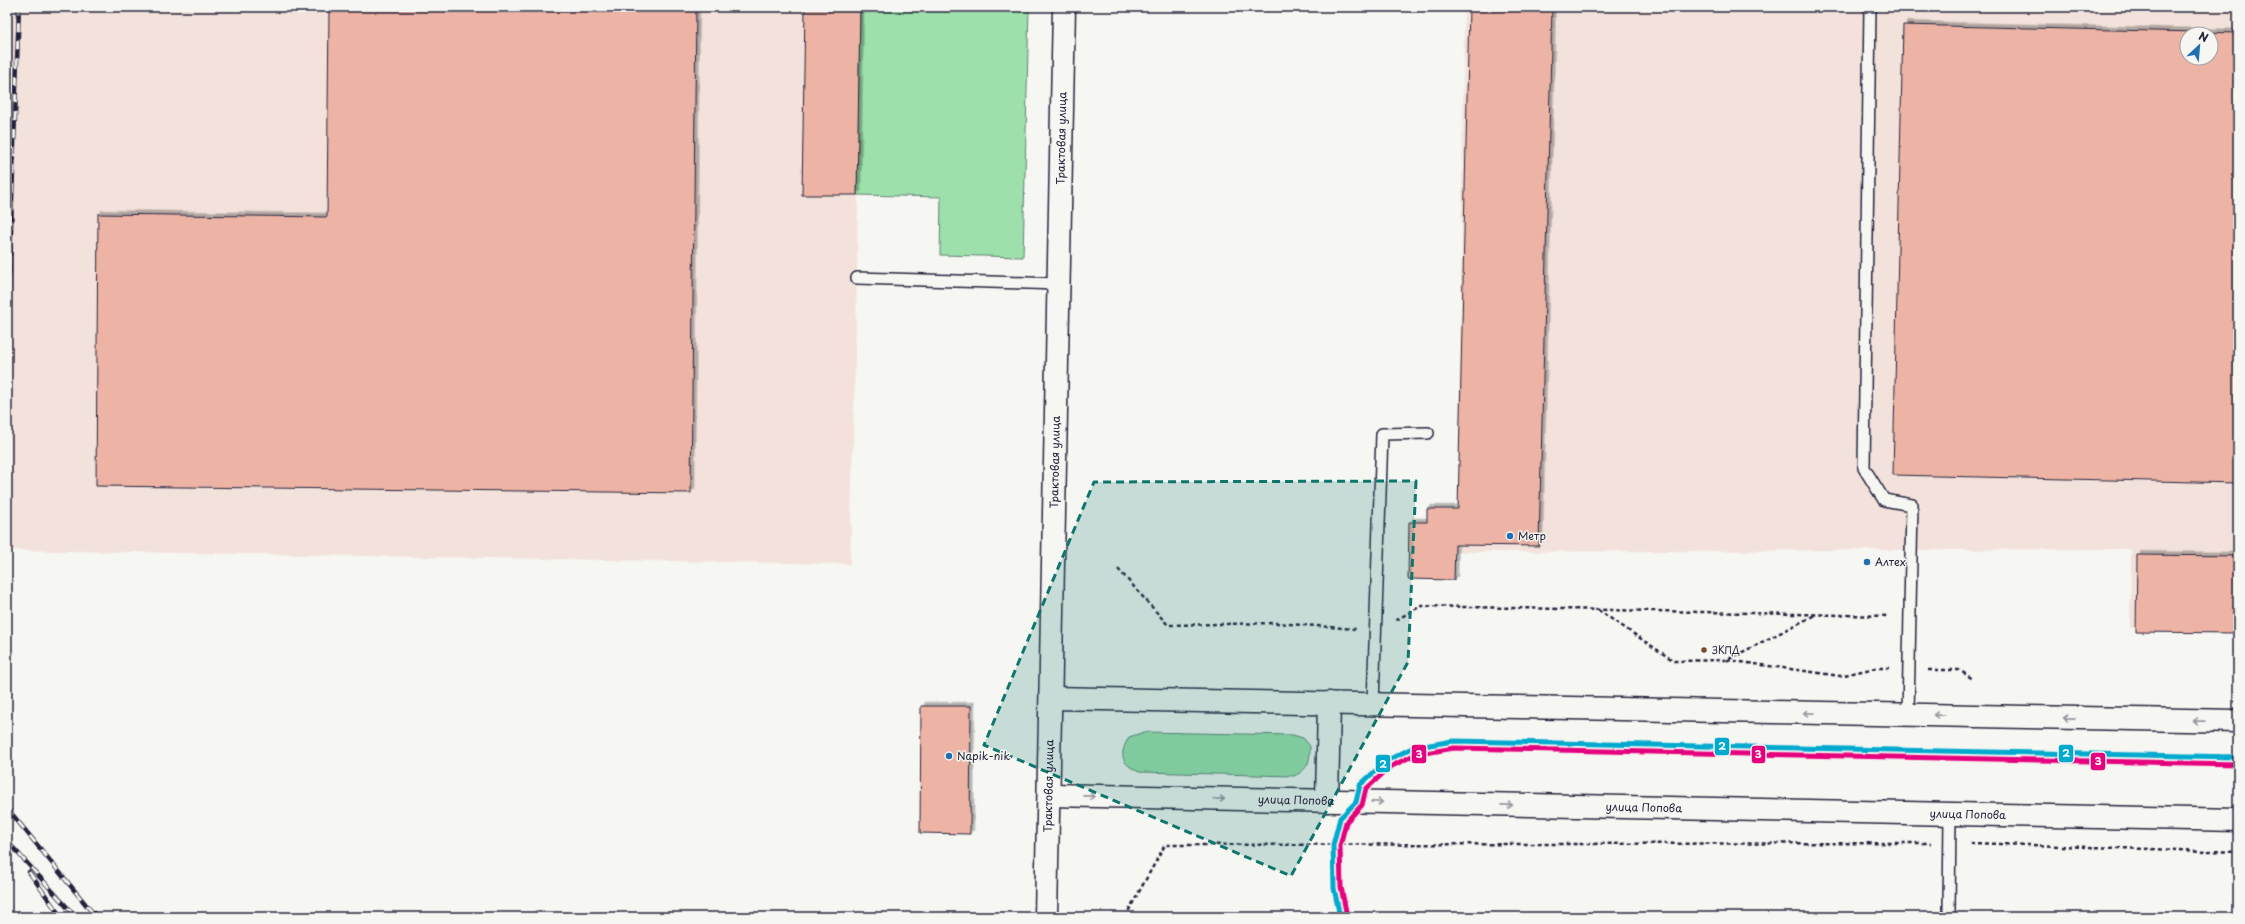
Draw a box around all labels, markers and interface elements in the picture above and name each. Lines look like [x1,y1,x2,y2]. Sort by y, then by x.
north arrow [2179,26,2219,66]
text: N [2196,27,2212,46]
street label: Трактовая улица [1051,91,1070,185]
street label: Трактовая улица [1045,415,1064,509]
place label: Метр [1518,527,1546,544]
marker: Метр [1505,531,1515,541]
place label: Алтех [1875,553,1906,570]
marker: Алтех [1862,557,1872,567]
place label: ЗКПД [1712,642,1740,657]
marker: ЗКПД [1699,645,1709,655]
one-way arrow [1803,709,1816,717]
one-way arrow [1933,712,1946,719]
one-way arrow [2063,714,2076,722]
one-way arrow [2193,717,2206,725]
line badge: 2 [1714,737,1730,756]
text: 2 [1718,737,1726,754]
street label: Трактовая улица [1039,739,1058,833]
line badge: 3 [1411,744,1427,764]
line badge: 2 [2058,744,2074,763]
text: 2 [2062,744,2070,761]
text: 3 [1415,745,1423,762]
line badge: 3 [1751,745,1766,764]
text: 3 [1754,745,1762,762]
place label: Napik-nik [957,747,1010,764]
marker: Napik-nik [944,751,954,761]
line badge: 3 [2090,752,2106,771]
text: 3 [2094,752,2102,769]
line badge: 2 [1375,754,1391,773]
text: 2 [1379,755,1387,772]
street label: улица Попова [1258,790,1335,809]
one-way arrow [1082,792,1095,800]
one-way arrow [1212,795,1225,803]
street label: улица Попова [1605,798,1682,816]
one-way arrow [1370,799,1383,806]
one-way arrow [1500,801,1513,809]
street label: улица Попова [1929,805,2006,823]

